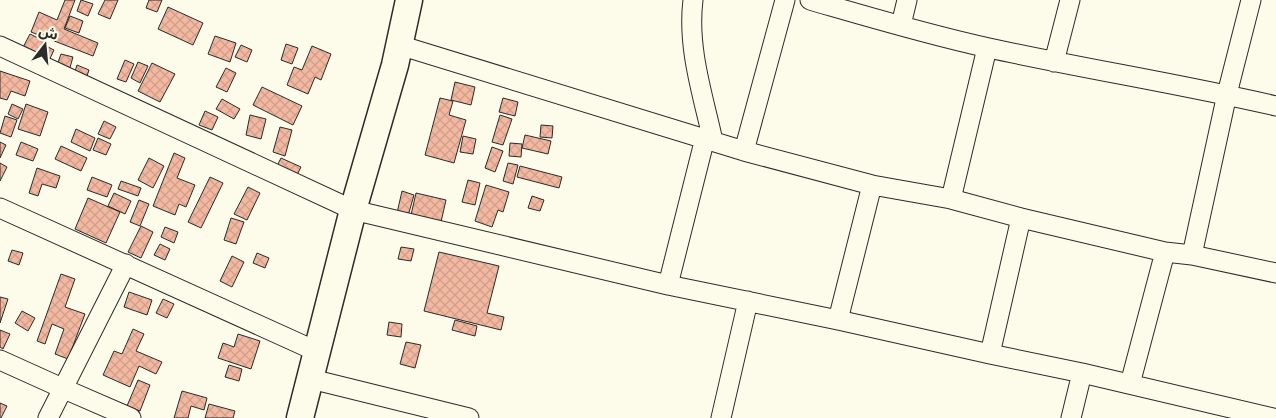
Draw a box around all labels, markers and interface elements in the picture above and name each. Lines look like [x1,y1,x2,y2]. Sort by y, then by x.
north arrow [20,20,70,70]
text: ش [37,22,60,43]

